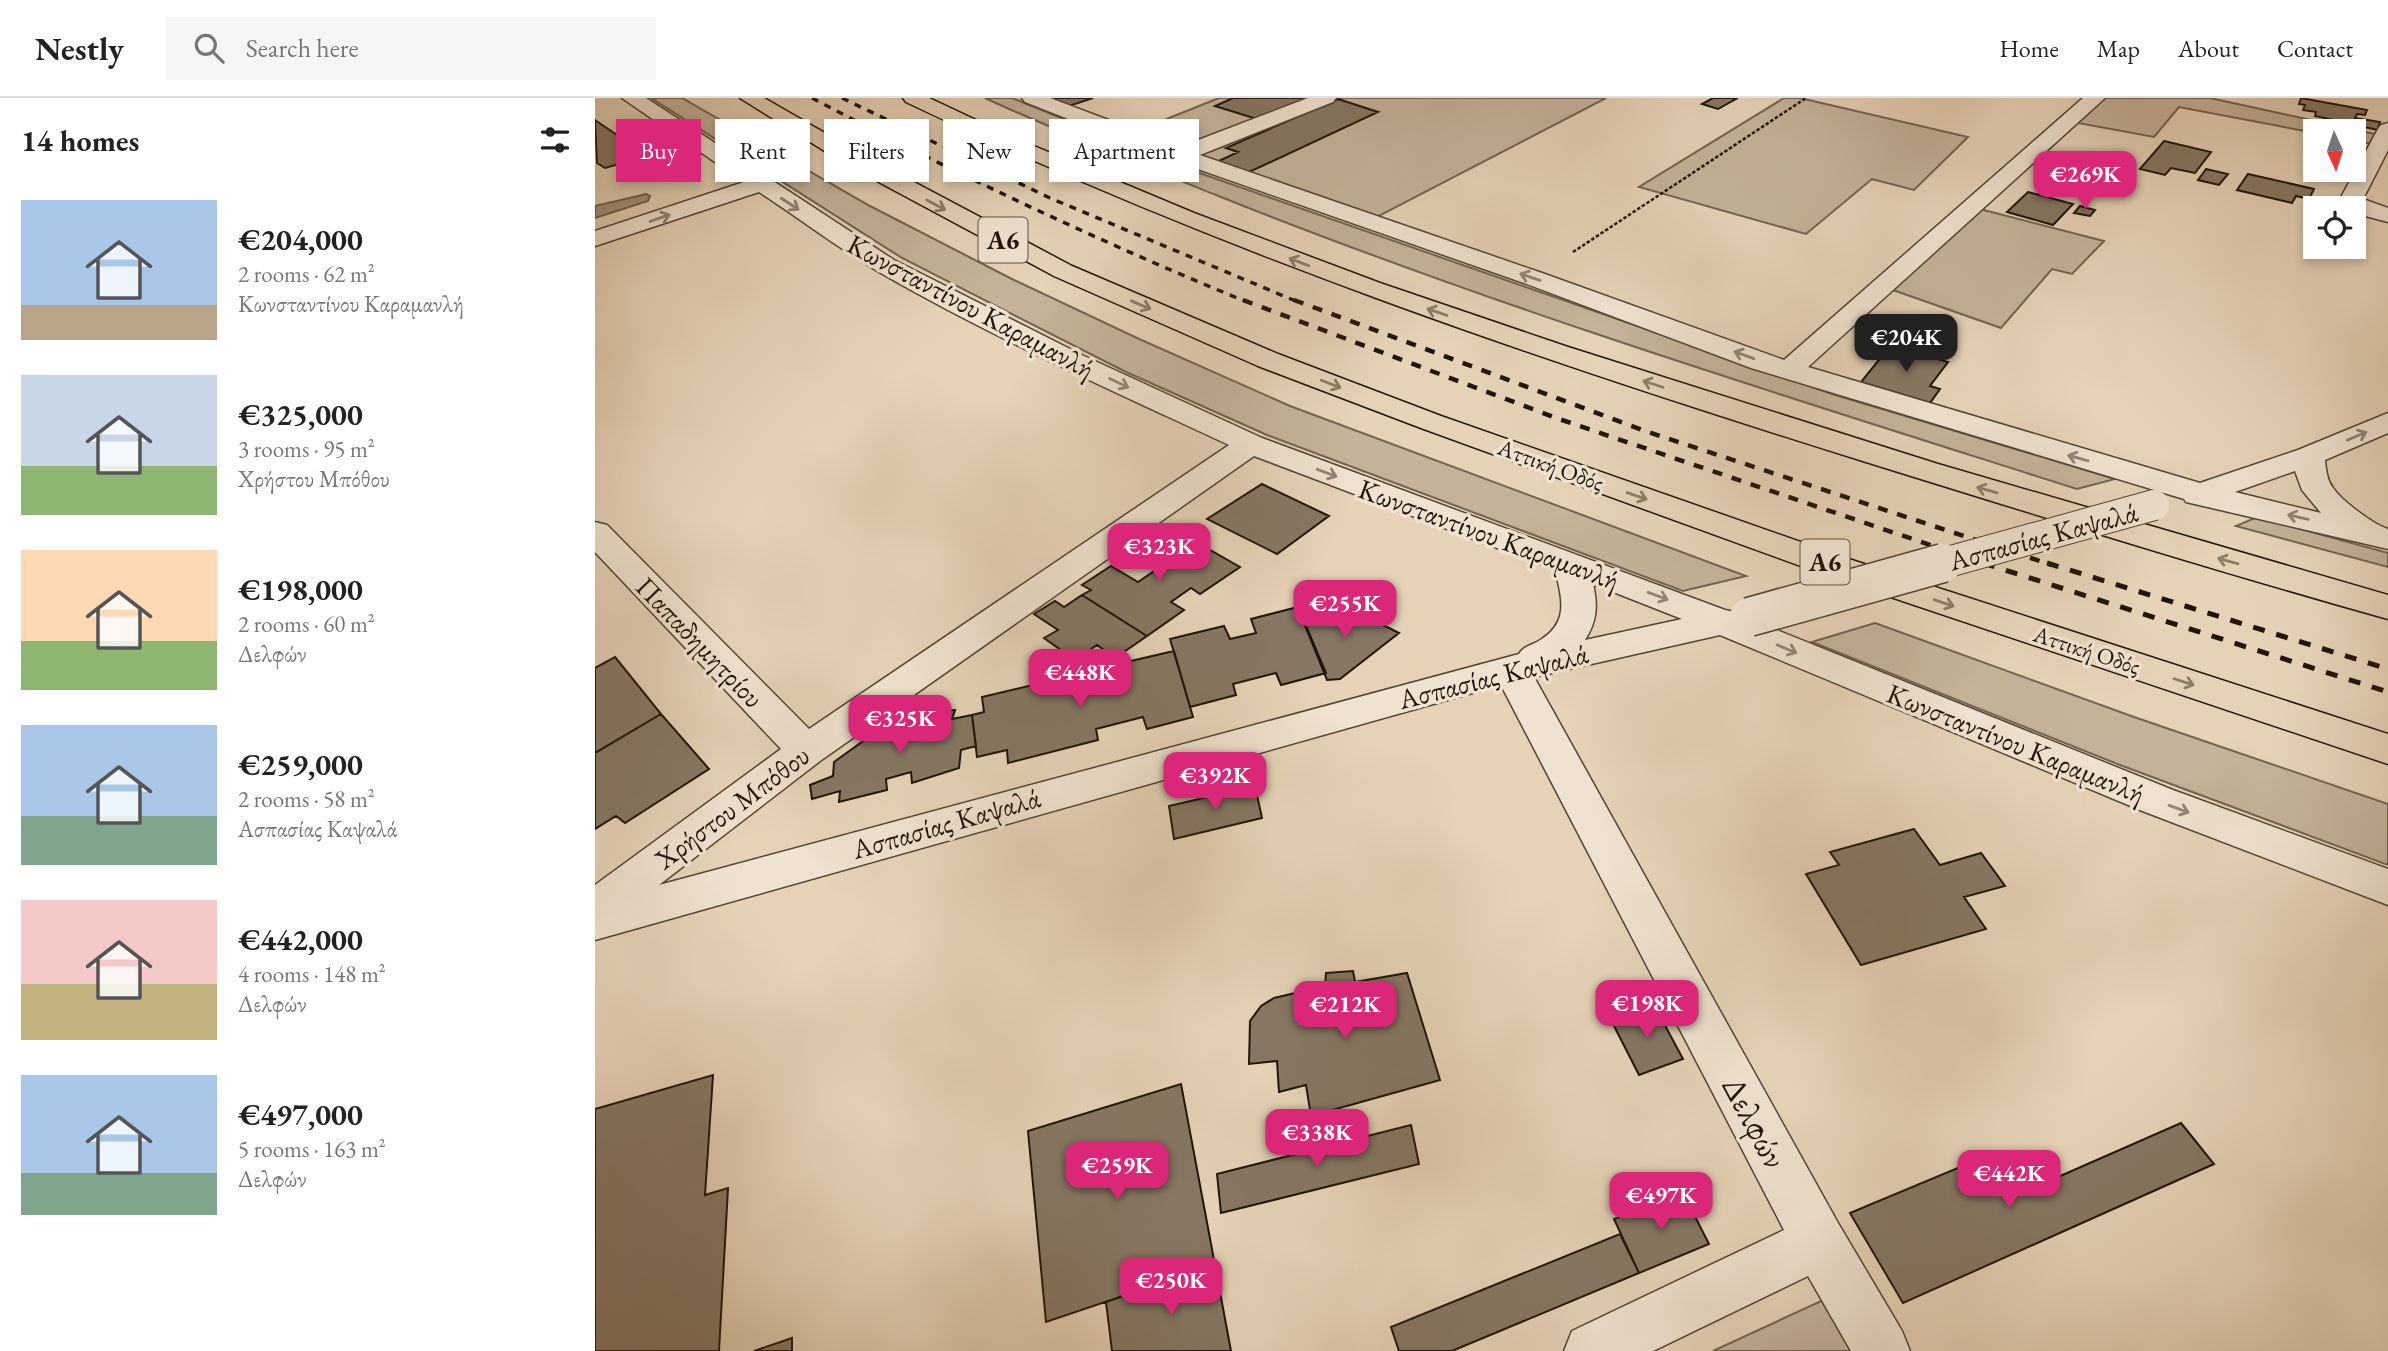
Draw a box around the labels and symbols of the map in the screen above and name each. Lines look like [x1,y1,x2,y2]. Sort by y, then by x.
north arrow [2303,119,2366,182]
pin: €269K [2036,152,2134,211]
one-way arrow [780,197,800,211]
one-way arrow [926,198,946,212]
one-way arrow [648,211,670,223]
road number: Α6 [979,217,1027,262]
street label: Κωνσταντίνου Καραμανλή [841,226,1101,386]
one-way arrow [1288,254,1310,267]
one-way arrow [1520,270,1542,282]
one-way arrow [1129,299,1151,312]
one-way arrow [1427,305,1449,317]
pin: €204K [1857,314,1955,374]
one-way arrow [1733,348,1755,360]
one-way arrow [1107,377,1129,390]
one-way arrow [1642,377,1664,390]
one-way arrow [1320,379,1342,391]
one-way arrow [2345,428,2367,441]
street label: Αττική Οδός [1493,432,1608,498]
one-way arrow [2068,451,2090,464]
one-way arrow [1316,468,1338,481]
street label: Κωνσταντίνου Καραμανλή [1354,470,1624,598]
one-way arrow [1976,482,1998,495]
one-way arrow [1625,491,1647,503]
street label: Ασπασίας Καψαλά [1944,493,2142,579]
one-way arrow [2287,510,2310,523]
pin: €323K [1110,524,1208,583]
road number: Α6 [1801,540,1849,584]
one-way arrow [2218,554,2240,567]
street label: Παπαδημητρίου [628,569,772,715]
pin: €255K [1296,580,1394,640]
one-way arrow [1647,591,1669,604]
one-way arrow [1933,598,1955,610]
street label: Αττική Οδός [2029,618,2144,681]
street label: Ασπασίας Καψαλά [1394,635,1592,717]
one-way arrow [1775,643,1797,656]
pin: €448K [1031,650,1129,709]
street label: Κωνσταντίνου Καραμανλή [1882,675,2150,811]
one-way arrow [2172,677,2194,689]
pin: €325K [851,696,949,755]
street label: Χρήστου Μπόθου [647,737,817,878]
pin: €392K [1166,752,1264,812]
street label: Ασπασίας Καψαλά [847,779,1044,867]
one-way arrow [2167,804,2189,816]
pin: €198K [1598,981,1696,1040]
pin: €212K [1296,982,1394,1041]
street label: Δελφών [1712,1069,1797,1176]
pin: €338K [1268,1110,1366,1169]
pin: €259K [1068,1142,1166,1202]
pin: €442K [1960,1150,2058,1210]
pin: €497K [1612,1172,1710,1232]
pin: €250K [1122,1258,1220,1317]

